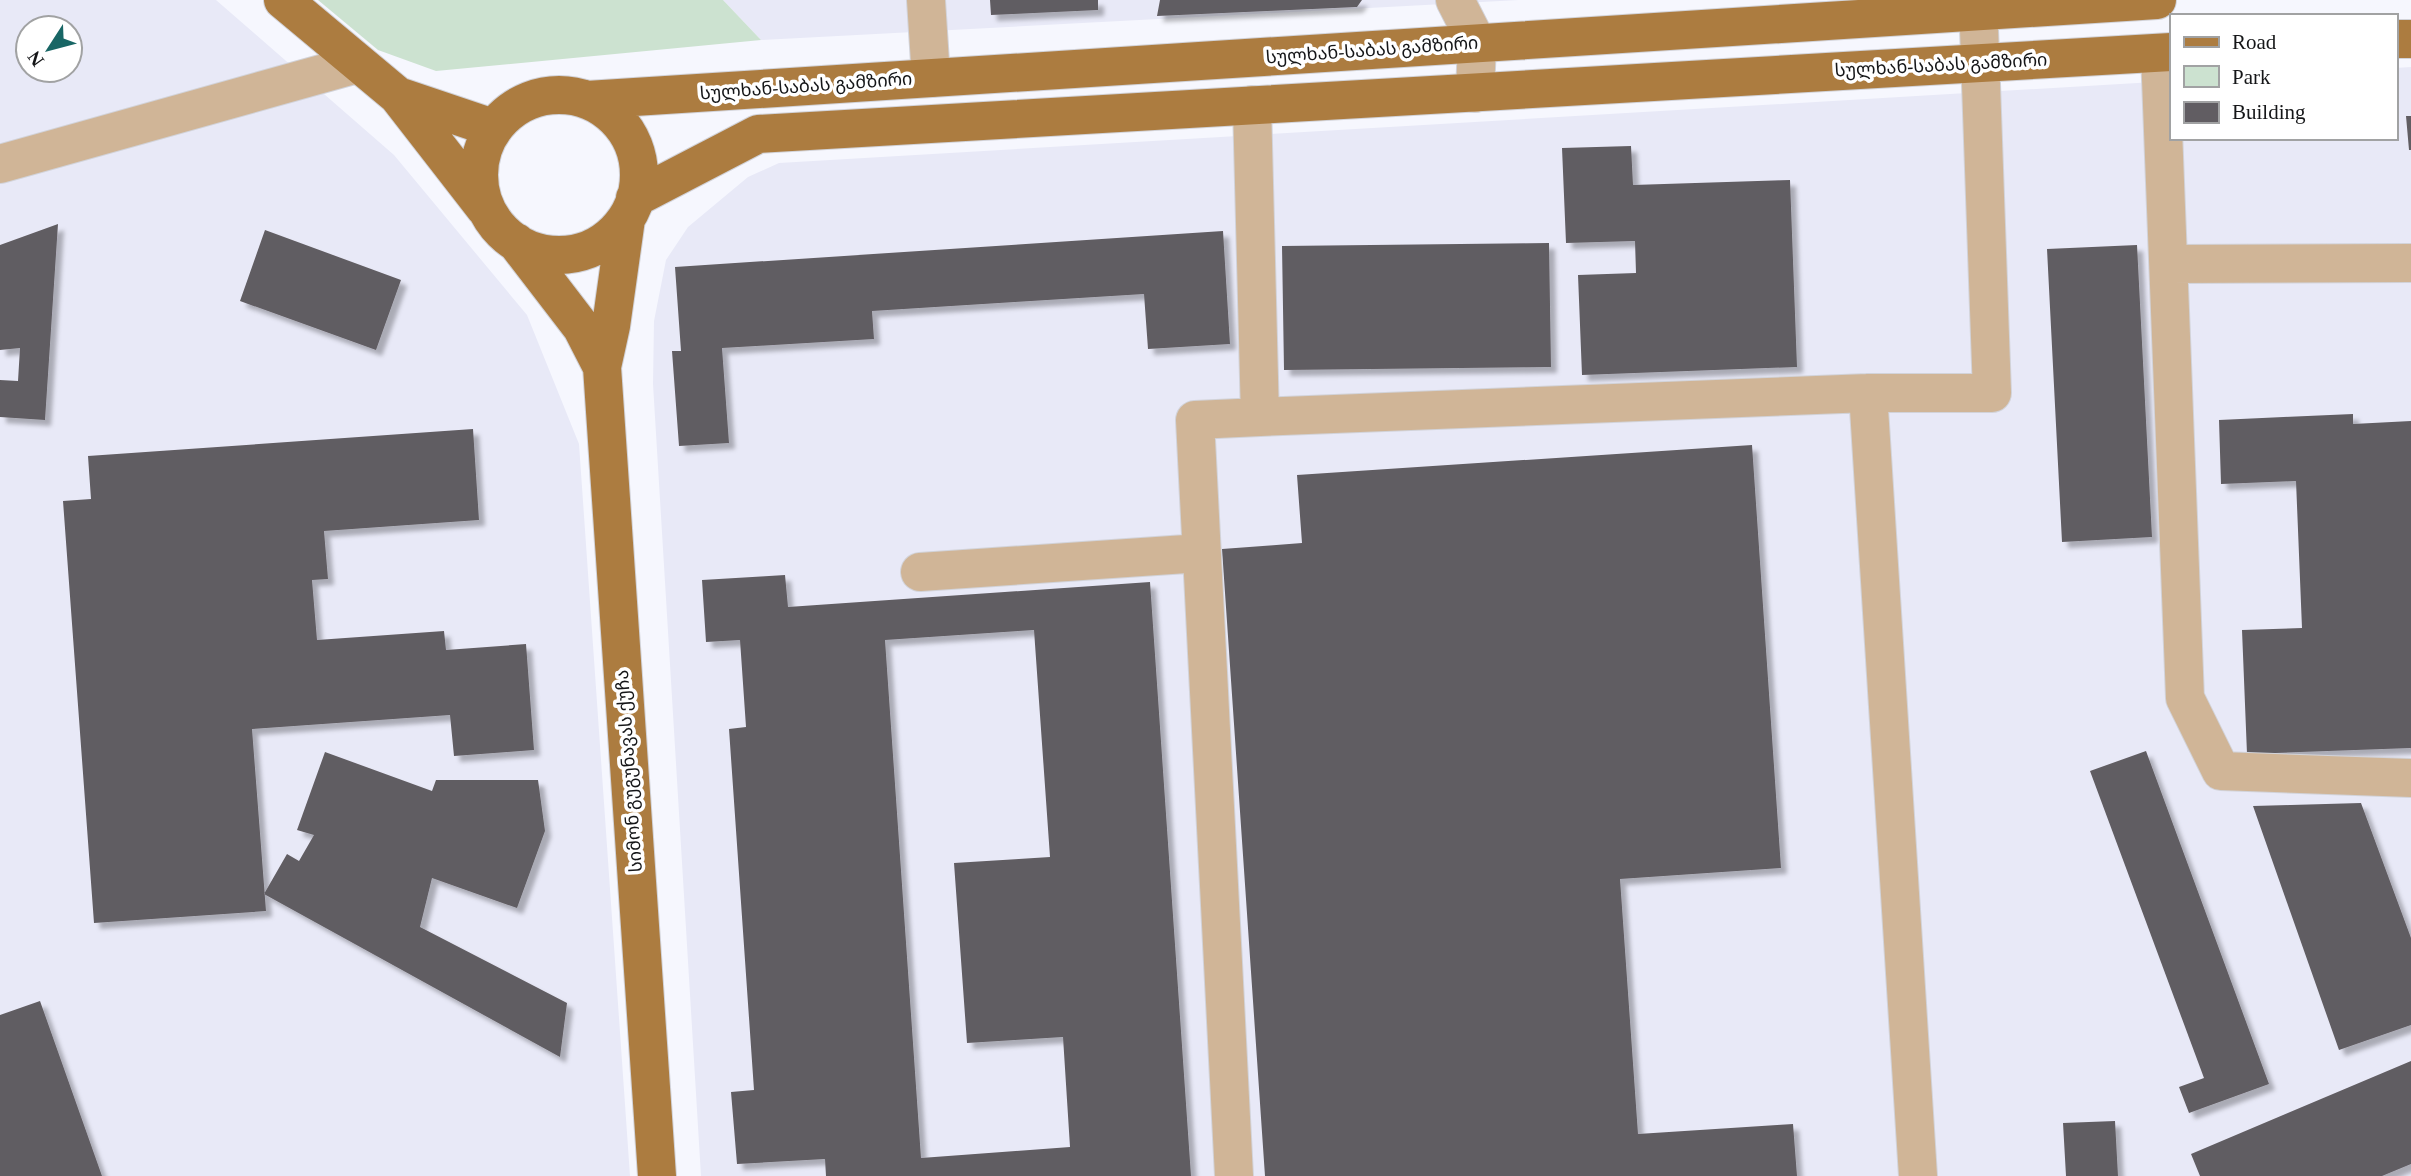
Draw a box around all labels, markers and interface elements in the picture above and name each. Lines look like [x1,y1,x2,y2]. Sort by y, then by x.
north arrow [14,14,84,84]
legend [2170,14,2397,140]
text: Road [2232,30,2277,54]
street label: სულხან-საბას გამზირი [1265,33,1479,68]
text: N [23,47,48,70]
street label: სულხან-საბას გამზირი [1834,49,2048,82]
text: Park [2232,65,2271,89]
street label: სულხან-საბას გამზირი [699,69,913,104]
text: Building [2232,100,2306,124]
street label: სიმონ გუგუნავას ქუჩა [612,669,647,873]

